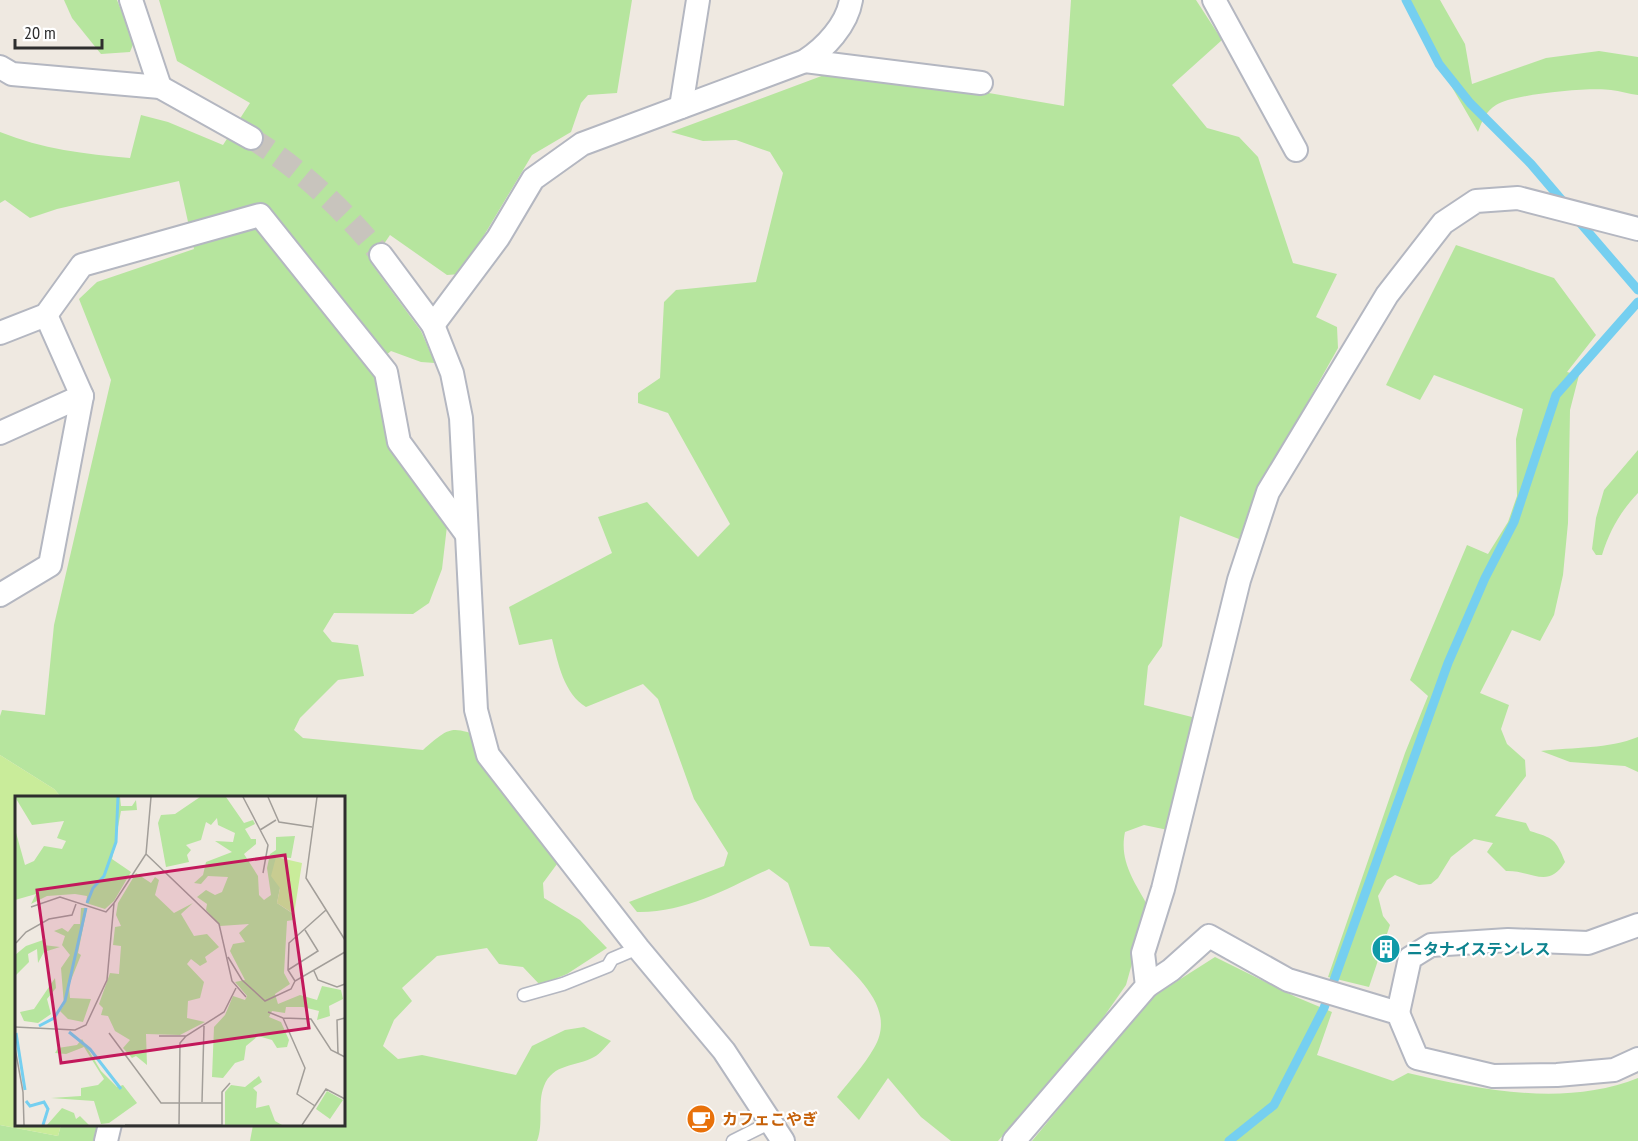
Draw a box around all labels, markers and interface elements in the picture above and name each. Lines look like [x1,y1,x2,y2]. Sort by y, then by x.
scale bar [15,12,102,50]
text: 20 m [24,21,56,44]
inset map [15,796,345,1126]
building icon: ニタナイステンレス [1370,933,1402,965]
place label: ニタナイステンレス [1407,939,1551,959]
cafe icon: カフェこやぎ [685,1103,717,1135]
place label: カフェこやぎ [722,1109,818,1129]

